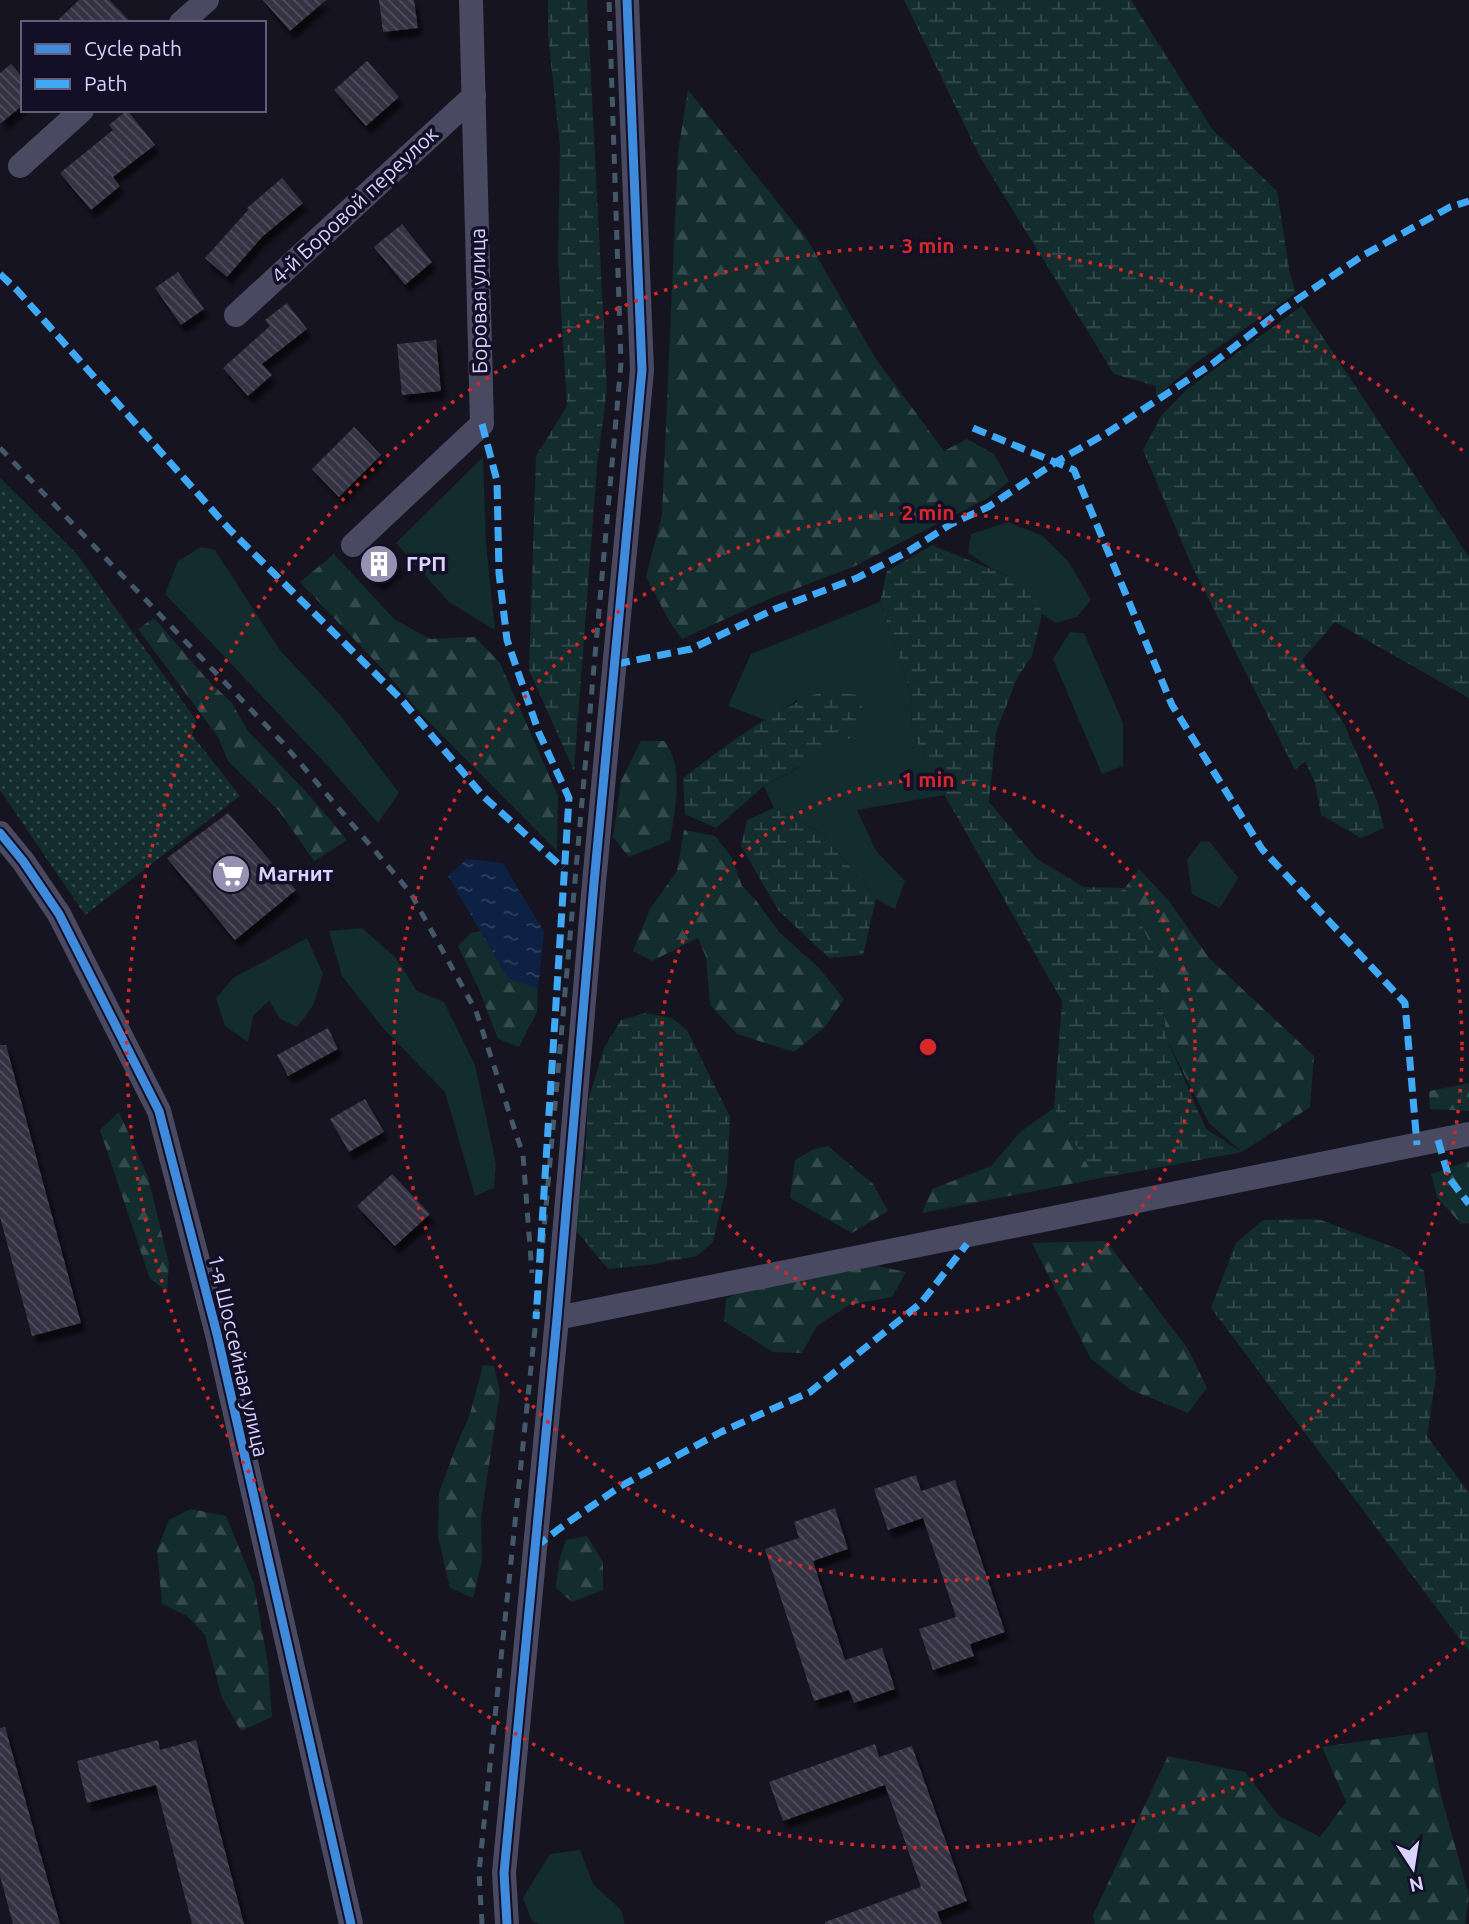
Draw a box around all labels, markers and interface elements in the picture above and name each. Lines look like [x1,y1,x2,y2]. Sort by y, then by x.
legend [21,21,266,112]
text: Cycle path [84,36,182,60]
text: Path [84,71,127,95]
street label: 4-й Боровой переулок [266,121,443,288]
street label: Боровая улица [465,228,491,374]
text: 3 min [901,233,955,257]
text: 2 min [901,500,955,524]
building icon: ГРП [358,543,400,585]
place label: ГРП [406,551,446,575]
text: 1 min [901,767,955,791]
supermarket icon: Магнит [210,853,252,895]
place label: Магнит [258,861,334,885]
centre of rings [916,1035,940,1059]
street label: 1-я Шоссейная улица [204,1252,274,1459]
north arrow [1378,1833,1448,1903]
text: N [1407,1872,1426,1897]

